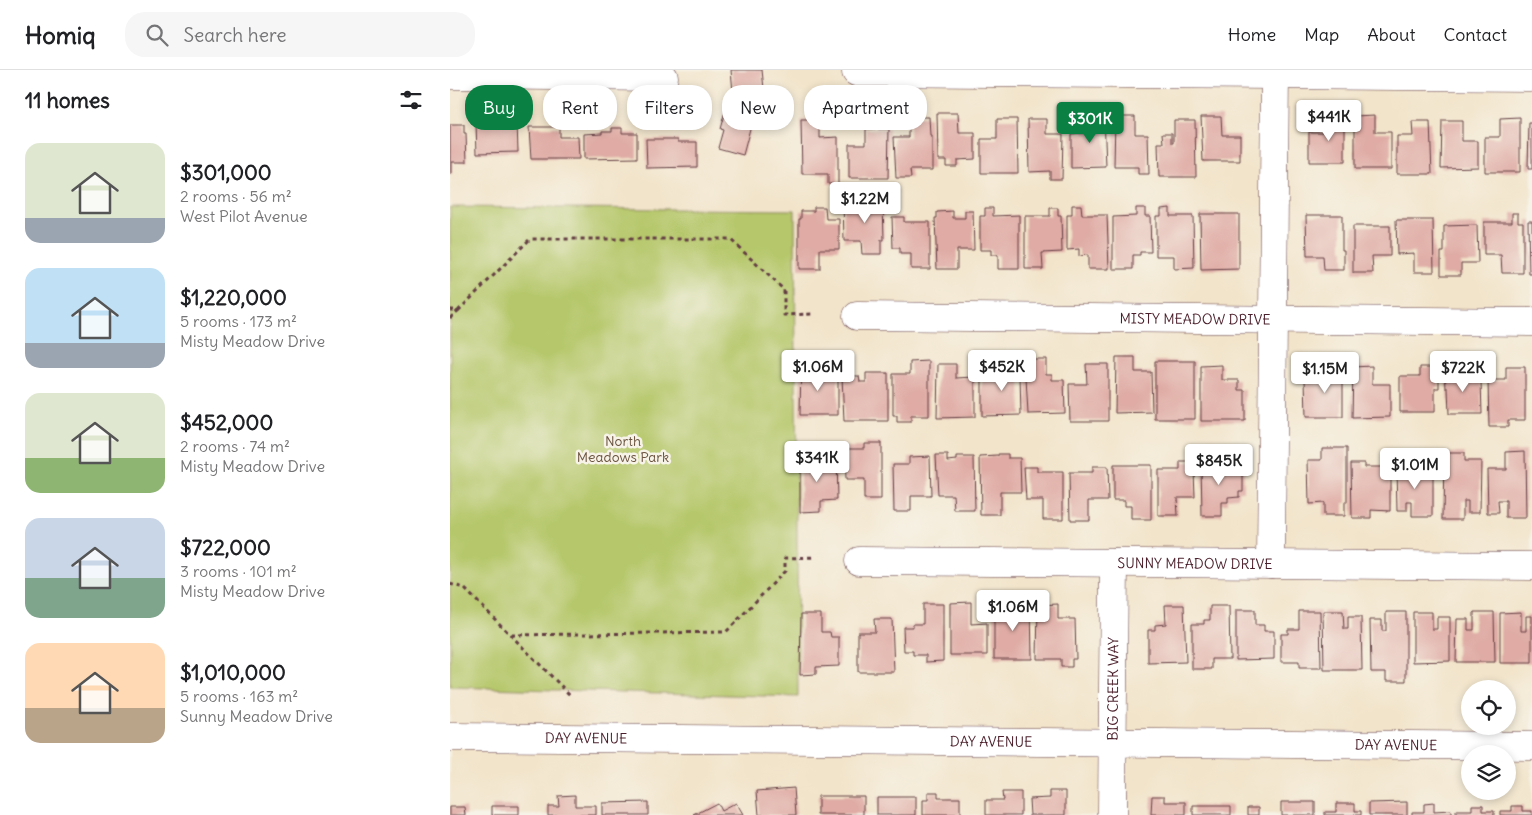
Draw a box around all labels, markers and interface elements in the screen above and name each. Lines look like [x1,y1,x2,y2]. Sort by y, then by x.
search box [125,12,475,57]
text: Homiq [25,20,95,50]
icon: search [143,21,171,49]
text: Search here [183,23,286,47]
text: Home [1228,23,1276,46]
text: Map [1304,23,1339,46]
text: About [1367,23,1415,46]
text: Contact [1443,23,1507,46]
chip: Buy [465,85,533,130]
chip: Rent [543,85,617,130]
chip: Filters [627,85,712,130]
chip: New [722,85,794,130]
chip: Apartment [804,85,927,130]
icon: filters [397,86,425,114]
text: 11 homes [25,87,110,114]
pin: $441K [1294,100,1364,142]
pin: $301K [1055,102,1125,144]
text: $441K [1307,106,1351,126]
text: $301K [1068,108,1112,128]
text: $301,000 [180,159,272,186]
icon: home [65,163,125,223]
pin: $1.22M [824,182,906,224]
text: 2 rooms · 56 m² [180,186,292,206]
text: $1.22M [841,188,889,208]
text: West Pilot Avenue [180,206,308,226]
text: $1,220,000 [180,284,287,311]
icon: home [65,288,125,348]
street label: MISTY MEADOW DRIVE [1119,309,1271,329]
text: 5 rooms · 173 m² [180,311,297,331]
text: Misty Meadow Drive [180,331,325,351]
pin: $1.06M [777,350,859,392]
pin: $452K [967,350,1037,392]
pin: $722K [1428,350,1498,393]
pin: $1.15M [1284,352,1366,394]
text: $1.06M [792,356,844,376]
text: $452K [979,356,1025,376]
text: $722K [1441,357,1485,377]
text: $1.15M [1302,358,1348,378]
text: $452,000 [180,409,273,436]
icon: home [65,413,125,473]
park label: North Meadows Park [577,432,669,466]
text: 2 rooms · 74 m² [180,436,290,456]
pin: $341K [782,440,852,483]
pin: $845K [1184,444,1254,486]
text: $341K [795,447,839,467]
pin: $1.01M [1374,448,1456,490]
text: $845K [1196,450,1242,470]
text: $1.01M [1391,454,1439,474]
text: Misty Meadow Drive [180,456,325,476]
text: $722,000 [180,534,271,561]
icon: home [65,538,125,598]
street label: SUNNY MEADOW DRIVE [1117,554,1273,573]
text: 3 rooms · 101 m² [180,561,297,581]
text: Misty Meadow Drive [180,581,325,601]
pin: $1.06M [972,590,1054,632]
text: $1.06M [987,596,1039,616]
street label: BIG CREEK WAY [1104,637,1122,741]
text: $1,010,000 [180,659,286,686]
icon: home [65,663,125,723]
map controls [1461,680,1516,800]
button: locate [1461,680,1516,735]
text: 5 rooms · 163 m² [180,686,298,706]
text: Sunny Meadow Drive [180,706,333,726]
street label: DAY AVENUE [545,729,627,747]
street label: DAY AVENUE [950,732,1032,751]
street label: DAY AVENUE [1355,736,1437,754]
button: layers [1461,745,1516,800]

